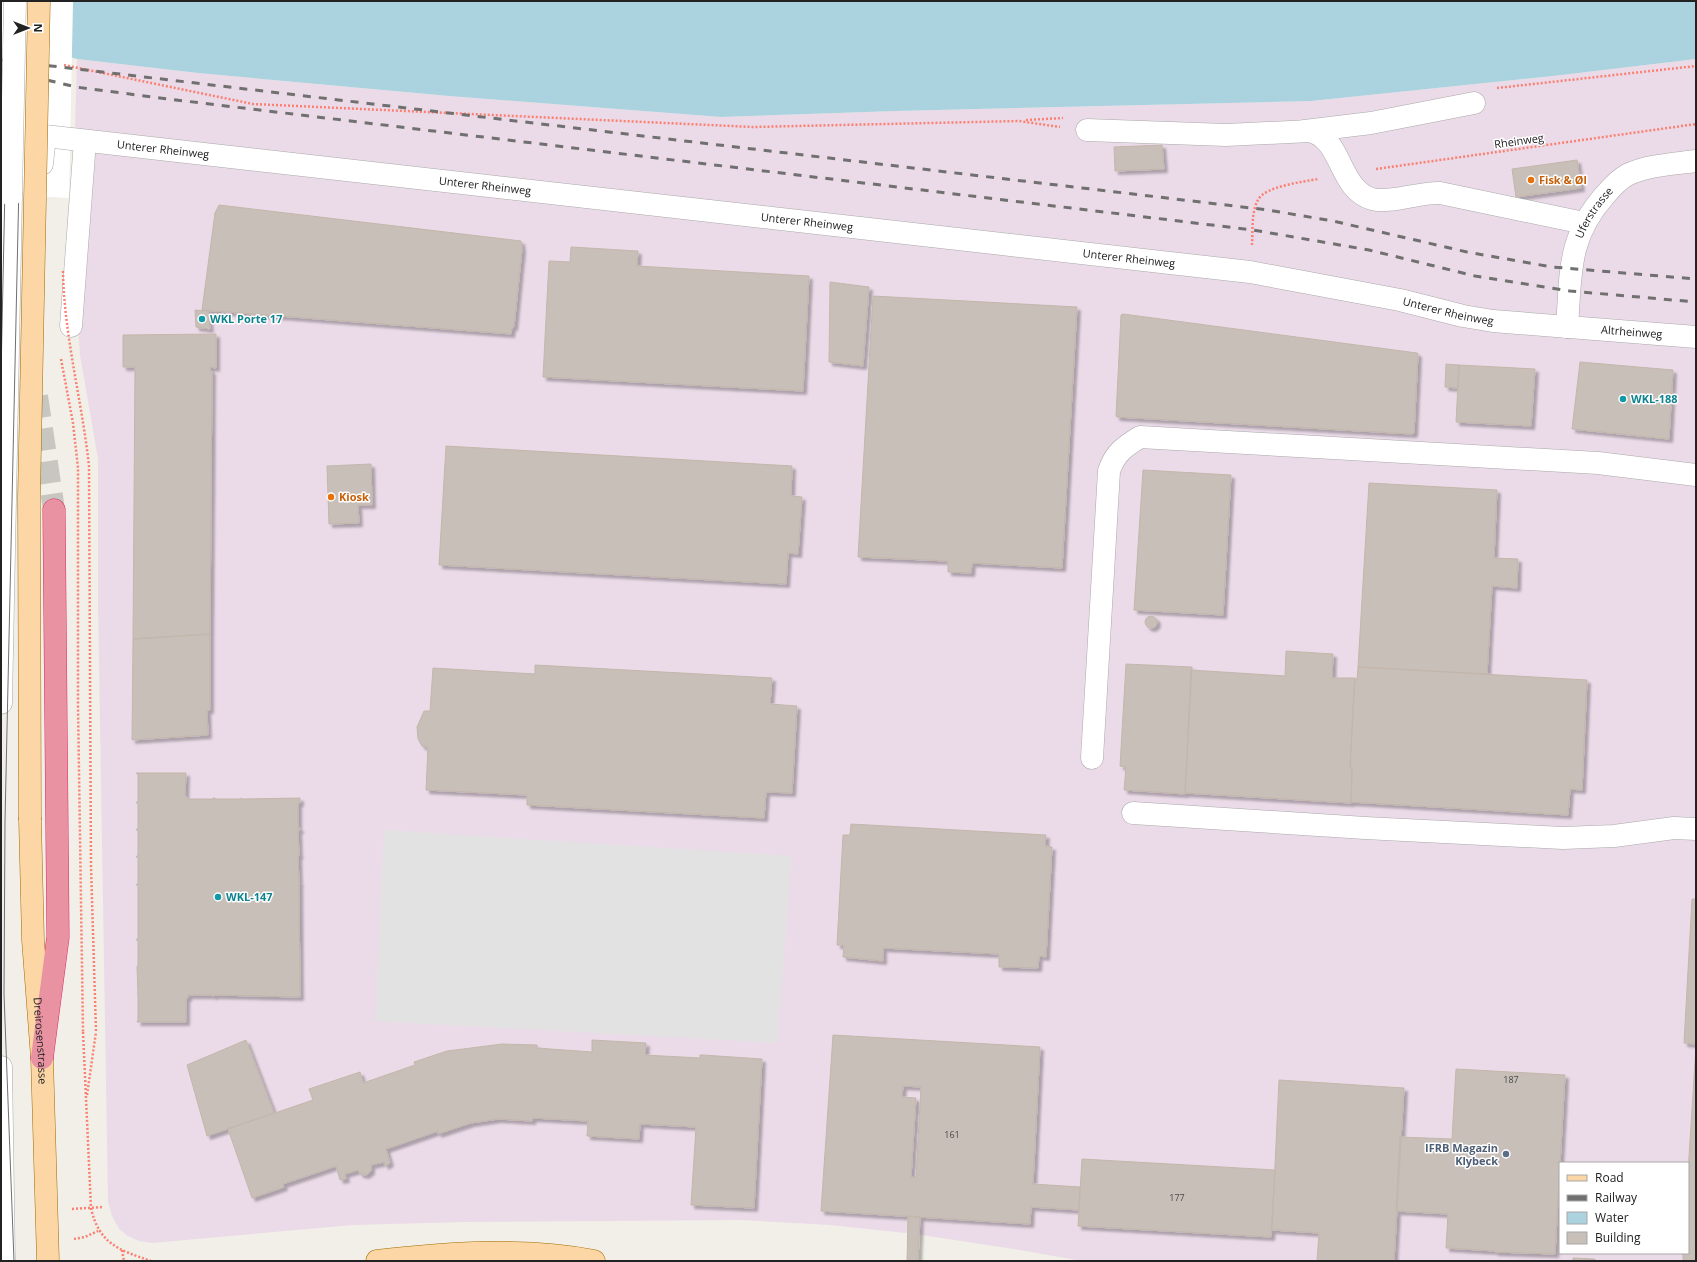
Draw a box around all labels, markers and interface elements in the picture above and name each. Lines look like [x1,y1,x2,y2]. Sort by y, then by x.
north arrow [8,8,48,48]
text: N [31,24,46,32]
street label: Rheinweg [1493,130,1545,151]
street label: Unterer Rheinweg [116,136,210,161]
place label: Fisk & Øl [1539,172,1587,187]
street label: Unterer Rheinweg [438,173,532,198]
marker: Fisk & Øl [1526,175,1536,185]
street label: Uferstrasse [1571,183,1616,240]
street label: Unterer Rheinweg [760,209,854,234]
street label: Unterer Rheinweg [1082,245,1176,271]
street label: Unterer Rheinweg [1401,293,1495,328]
place label: WKL Porte 17 [210,311,282,326]
marker: WKL Porte 17 [197,314,207,324]
street label: Altrheinweg [1601,322,1663,341]
place label: WKL-188 [1631,391,1678,406]
marker: WKL-188 [1618,394,1628,404]
place label: Kiosk [339,489,369,504]
marker: Kiosk [326,492,336,502]
place label: WKL-147 [226,889,273,904]
marker: WKL-147 [213,892,223,902]
street label: Dreirosenstrasse [30,997,51,1084]
house number: 187 [1503,1073,1519,1086]
house number: 161 [944,1128,960,1141]
place label: IFRB Magazin Klybeck [1425,1140,1498,1168]
marker: IFRB Magazin Klybeck [1501,1149,1511,1159]
legend [1559,1162,1689,1254]
text: Road [1595,1169,1624,1186]
text: Railway [1595,1189,1638,1206]
house number: 177 [1169,1191,1185,1204]
text: Water [1595,1209,1629,1226]
text: Building [1595,1229,1641,1246]

